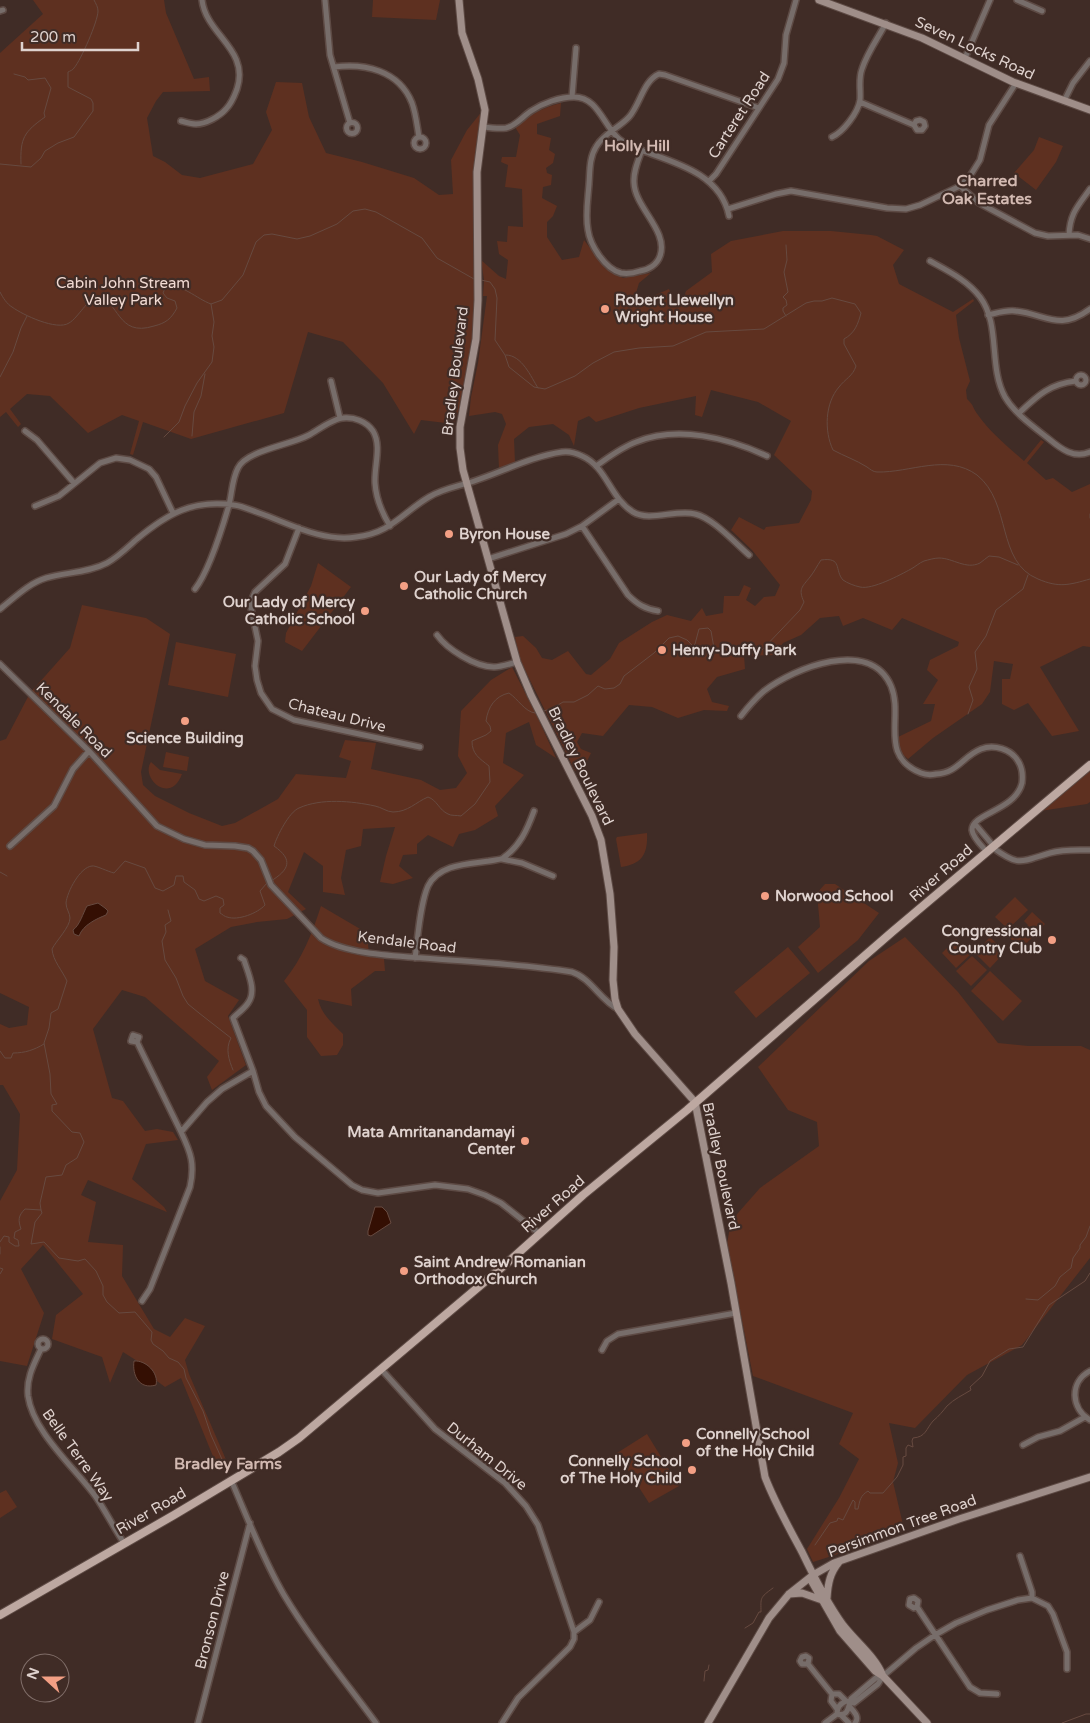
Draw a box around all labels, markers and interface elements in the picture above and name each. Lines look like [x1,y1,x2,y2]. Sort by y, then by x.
street label: Seven Locks Road [912,12,1038,84]
scale bar [22,20,139,52]
text: 200 m [30,28,76,46]
street label: Carteret Road [704,68,774,162]
district label: Holly Hill [604,136,670,156]
district label: Charred Oak Estates [942,171,1032,209]
park label: Cabin John Stream Valley Park [56,274,190,309]
place label: Robert Llewellyn Wright House [615,291,734,327]
marker: Robert Llewellyn Wright House [599,303,611,315]
street label: Bradley Boulevard [438,305,472,437]
place label: Byron House [459,525,551,544]
marker: Byron House [443,528,455,540]
place label: Our Lady of Mercy Catholic Church [414,568,546,603]
marker: Our Lady of Mercy Catholic Church [398,580,410,592]
place label: Our Lady of Mercy Catholic School [223,593,355,628]
marker: Our Lady of Mercy Catholic School [359,605,371,617]
place label: Henry-Duffy Park [672,641,796,660]
marker: Henry-Duffy Park [656,644,668,656]
street label: Kendale Road [32,678,116,762]
street label: Chateau Drive [286,694,388,736]
street label: Bradley Boulevard [544,704,618,828]
marker: Science Building [179,715,191,727]
place label: Science Building [126,729,244,748]
street label: River Road [906,841,976,905]
place label: Norwood School [775,887,893,905]
marker: Norwood School [759,890,771,902]
place label: Congressional Country Club [942,922,1043,958]
street label: Kendale Road [357,927,457,957]
marker: Congressional Country Club [1046,934,1058,946]
street label: Bradley Boulevard [699,1101,743,1231]
place label: Mata Amritanandamayi Center [347,1123,515,1158]
marker: Mata Amritanandamayi Center [519,1135,531,1147]
street label: River Road [518,1172,588,1236]
place label: Saint Andrew Romanian Orthodox Church [414,1253,586,1288]
marker: Saint Andrew Romanian Orthodox Church [398,1265,410,1277]
street label: Belle Terre Way [38,1405,118,1505]
street label: Durham Drive [443,1418,531,1494]
place label: Connelly School of the Holy Child [696,1425,814,1461]
marker: Connelly School of the Holy Child [680,1437,692,1449]
place label: Connelly School of The Holy Child [560,1452,682,1488]
district label: Bradley Farms [174,1454,282,1474]
marker: Connelly School of The Holy Child [686,1464,698,1476]
street label: River Road [113,1484,189,1538]
street label: Persimmon Tree Road [825,1491,979,1561]
street label: Bronson Drive [191,1569,233,1671]
north arrow [20,1653,70,1703]
text: N [23,1665,43,1682]

